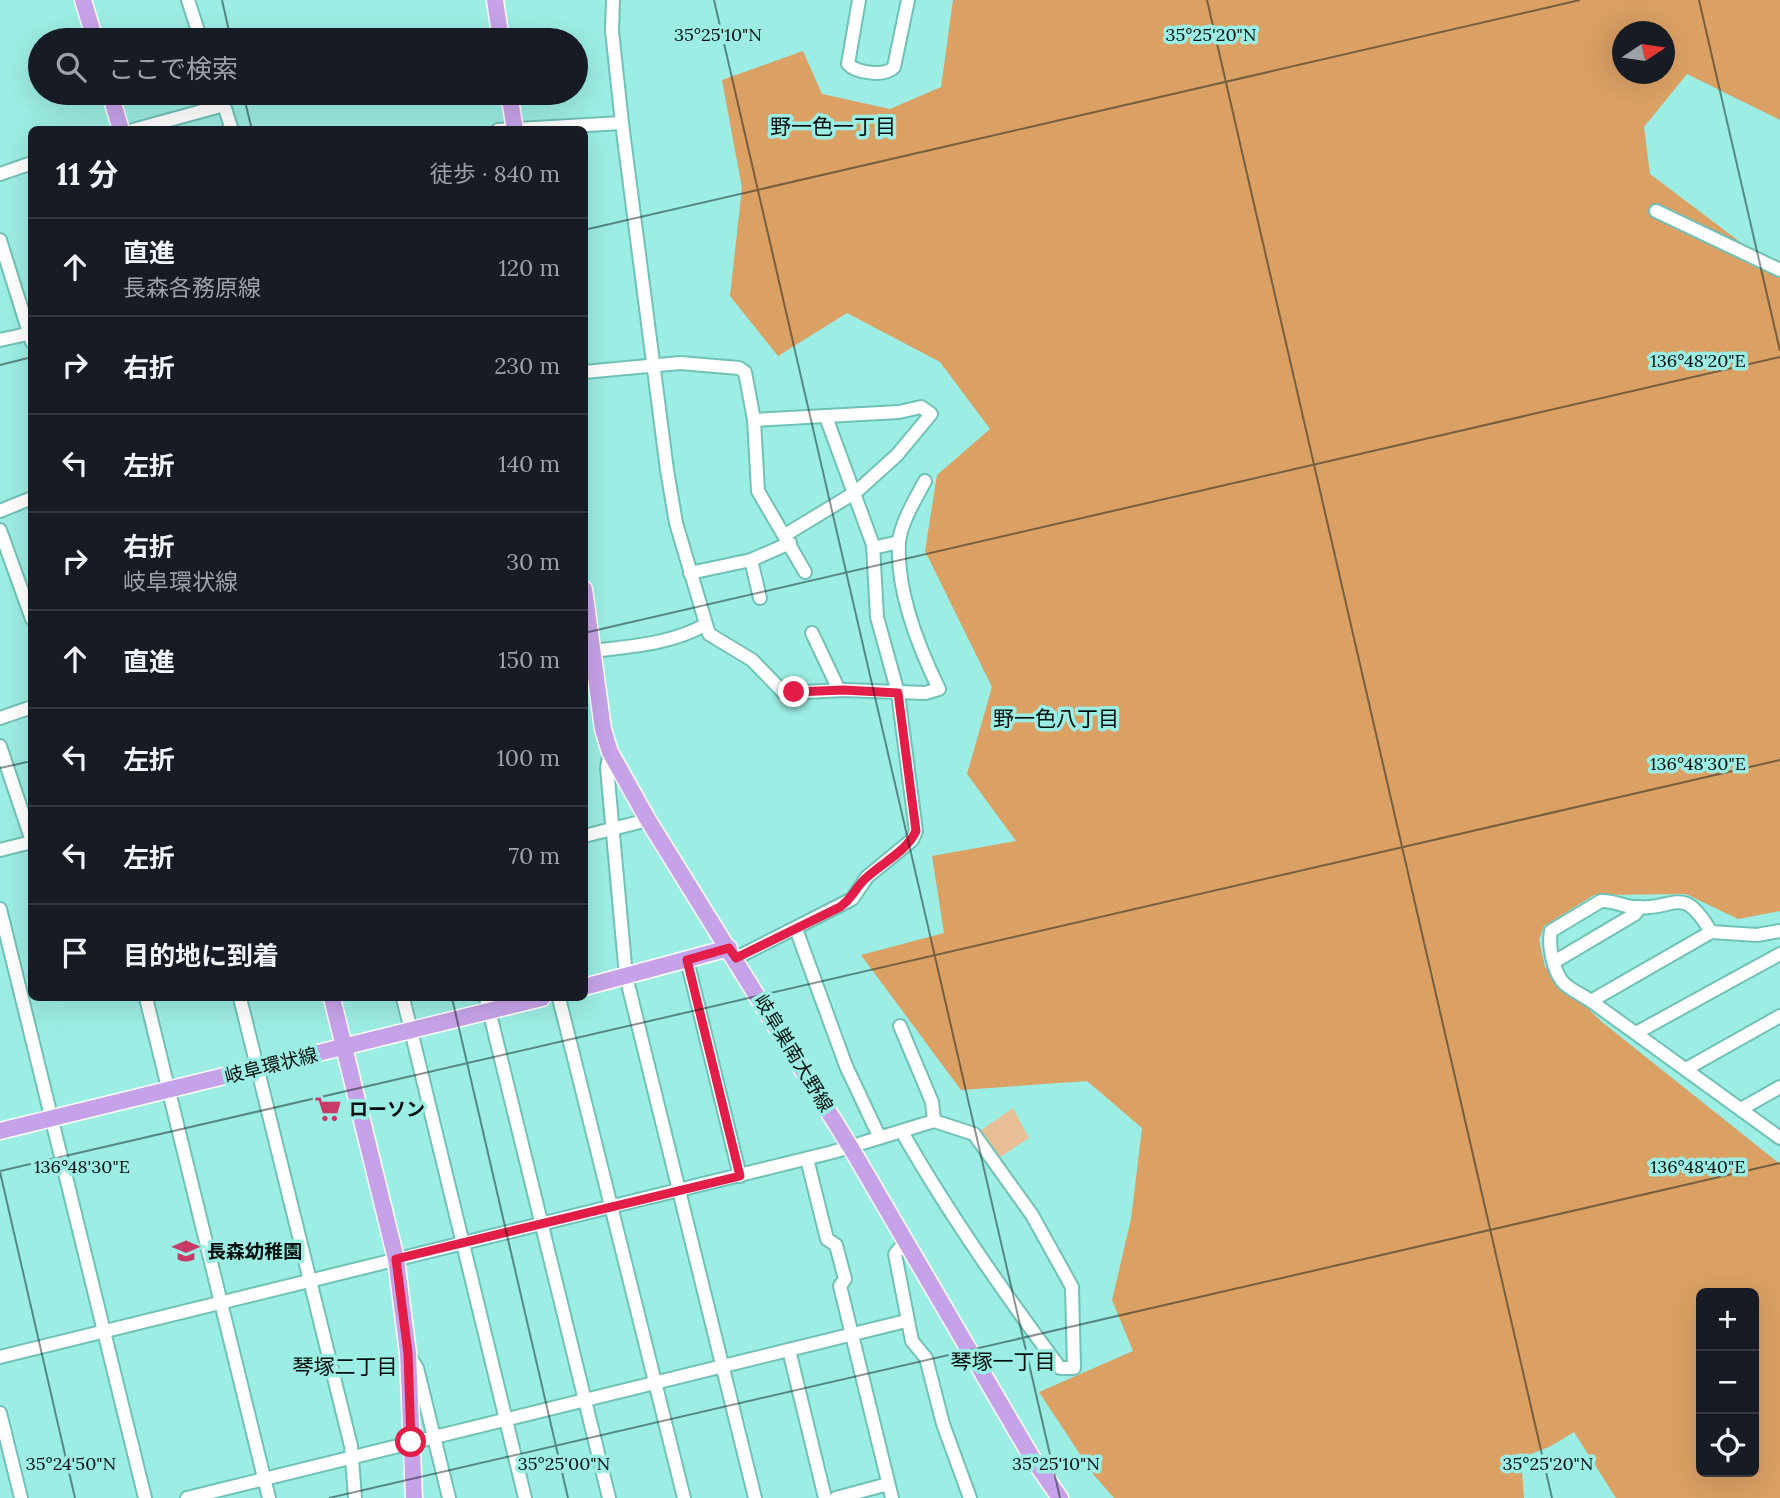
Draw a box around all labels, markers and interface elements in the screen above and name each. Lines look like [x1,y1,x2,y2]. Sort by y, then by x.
north arrow [1612,21,1675,84]
text: 35°25'10"N [674,23,762,46]
text: 35°25'20"N [1165,23,1257,46]
search box [28,28,588,105]
icon: search [52,48,90,86]
text: ここで検索 [108,52,238,85]
district label: 野一色一丁目 [770,113,896,140]
text: 11 分 [56,155,118,193]
text: 徒歩 · 840 m [430,159,560,188]
text: 直進 [123,236,175,269]
icon: ahead [56,248,94,286]
text: 120 m [498,253,560,282]
text: 長森各務原線 [123,273,261,302]
icon: right [56,346,94,384]
text: 136°48'20"E [1650,349,1746,372]
text: 右折 [123,351,175,384]
text: 230 m [494,351,560,380]
icon: left [56,444,94,482]
text: 左折 [123,449,175,482]
text: 140 m [498,449,560,478]
text: 右折 [123,530,175,563]
icon: right [56,542,94,580]
text: 30 m [506,547,560,576]
text: 岐阜環状線 [123,567,238,596]
icon: ahead [56,640,94,678]
text: 直進 [123,645,175,678]
text: 150 m [498,645,560,674]
route end [778,676,809,707]
district label: 野一色八丁目 [993,705,1119,732]
icon: left [56,738,94,776]
text: 左折 [123,743,175,776]
text: 100 m [496,743,560,772]
text: 136°48'30"E [1650,752,1746,775]
icon: left [56,836,94,874]
text: 左折 [123,841,175,874]
text: 70 m [509,841,560,870]
icon: arrive [56,934,94,972]
text: 目的地に到着 [123,939,279,972]
street label: 岐阜巣南大野線 [749,990,839,1116]
street label: 岐阜環状線 [222,1042,320,1088]
supermarket icon: ローソン [313,1094,343,1124]
place label: ローソン [349,1097,425,1121]
text: 136°48'30"E [34,1155,130,1178]
text: 136°48'40"E [1651,1155,1745,1178]
school or university icon: 長森幼稚園 [171,1236,201,1266]
place label: 長森幼稚園 [207,1239,302,1263]
map controls [1696,1288,1759,1477]
button: + [1696,1288,1759,1351]
district label: 琴塚一丁目 [951,1348,1056,1375]
button: − [1696,1351,1759,1414]
district label: 琴塚二丁目 [293,1353,398,1380]
button: locate [1696,1414,1759,1477]
route start [395,1426,426,1457]
text: 35°24'50"N [26,1452,116,1475]
text: 35°25'00"N [518,1452,610,1475]
text: 35°25'10"N [1012,1452,1100,1475]
text: 35°25'20"N [1502,1452,1594,1475]

